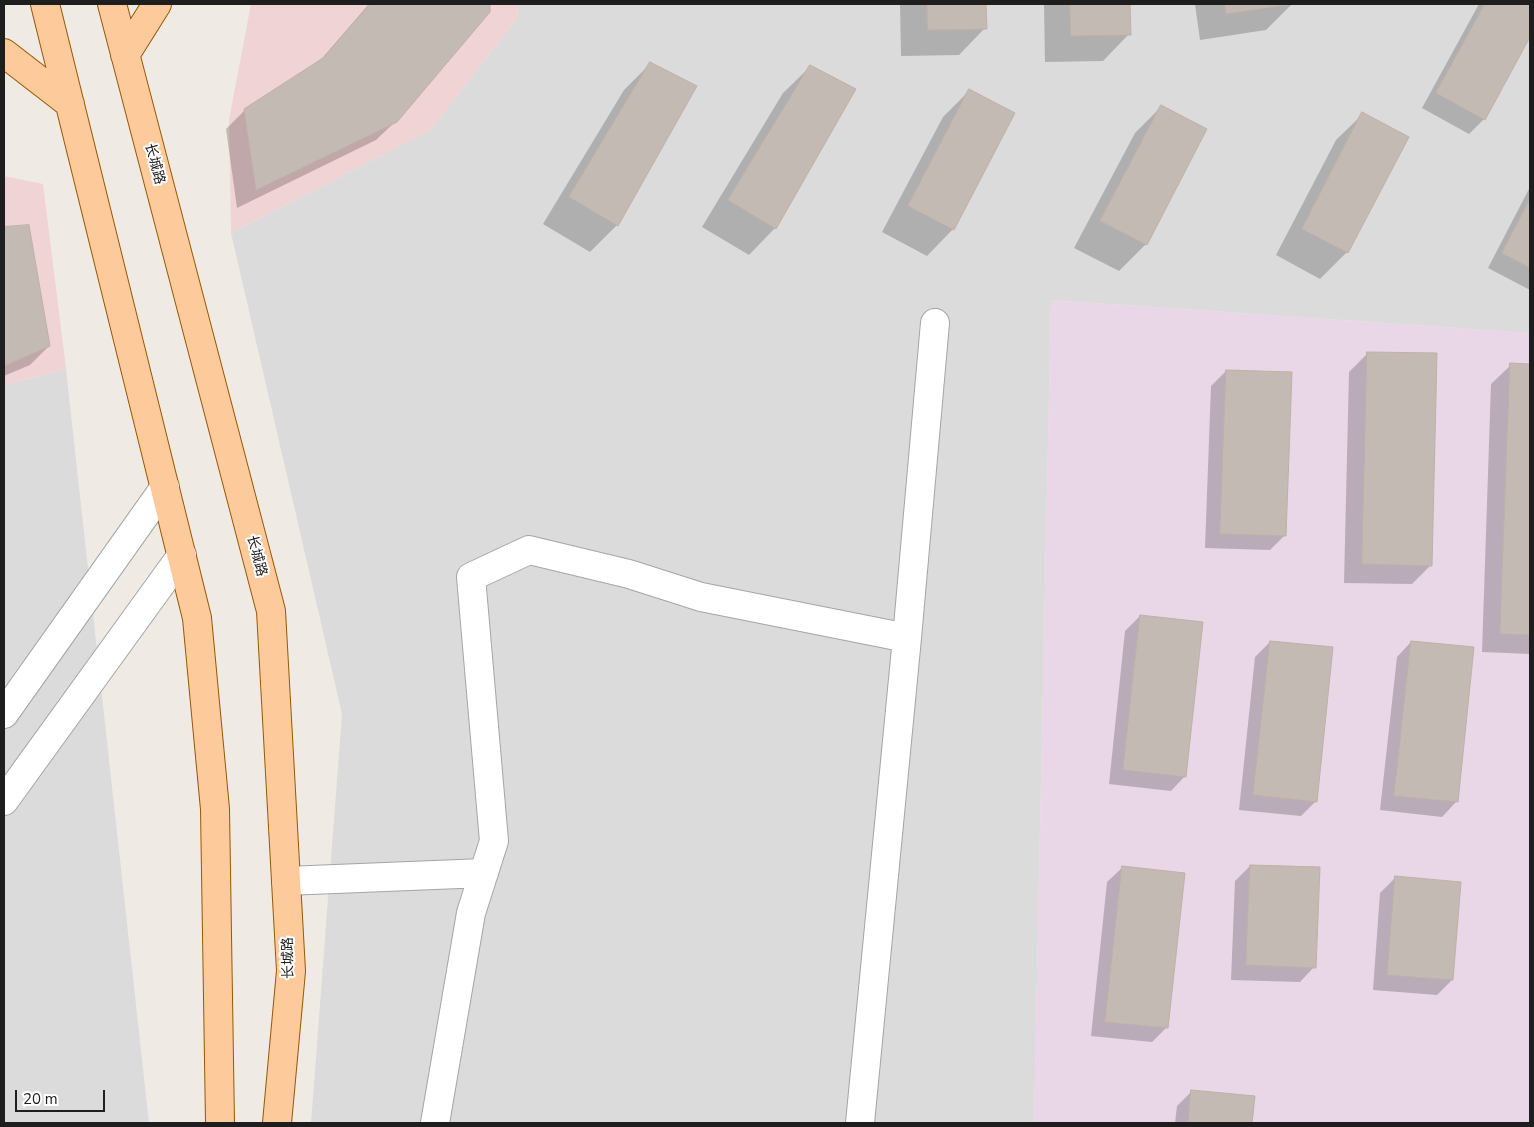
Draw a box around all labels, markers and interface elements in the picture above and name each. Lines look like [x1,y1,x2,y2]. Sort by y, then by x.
street label: 长城路 [140,142,168,186]
street label: 长城路 [242,534,270,578]
street label: 长城路 [280,937,298,979]
scale bar [18,1080,108,1112]
text: 20 m [23,1089,58,1109]

